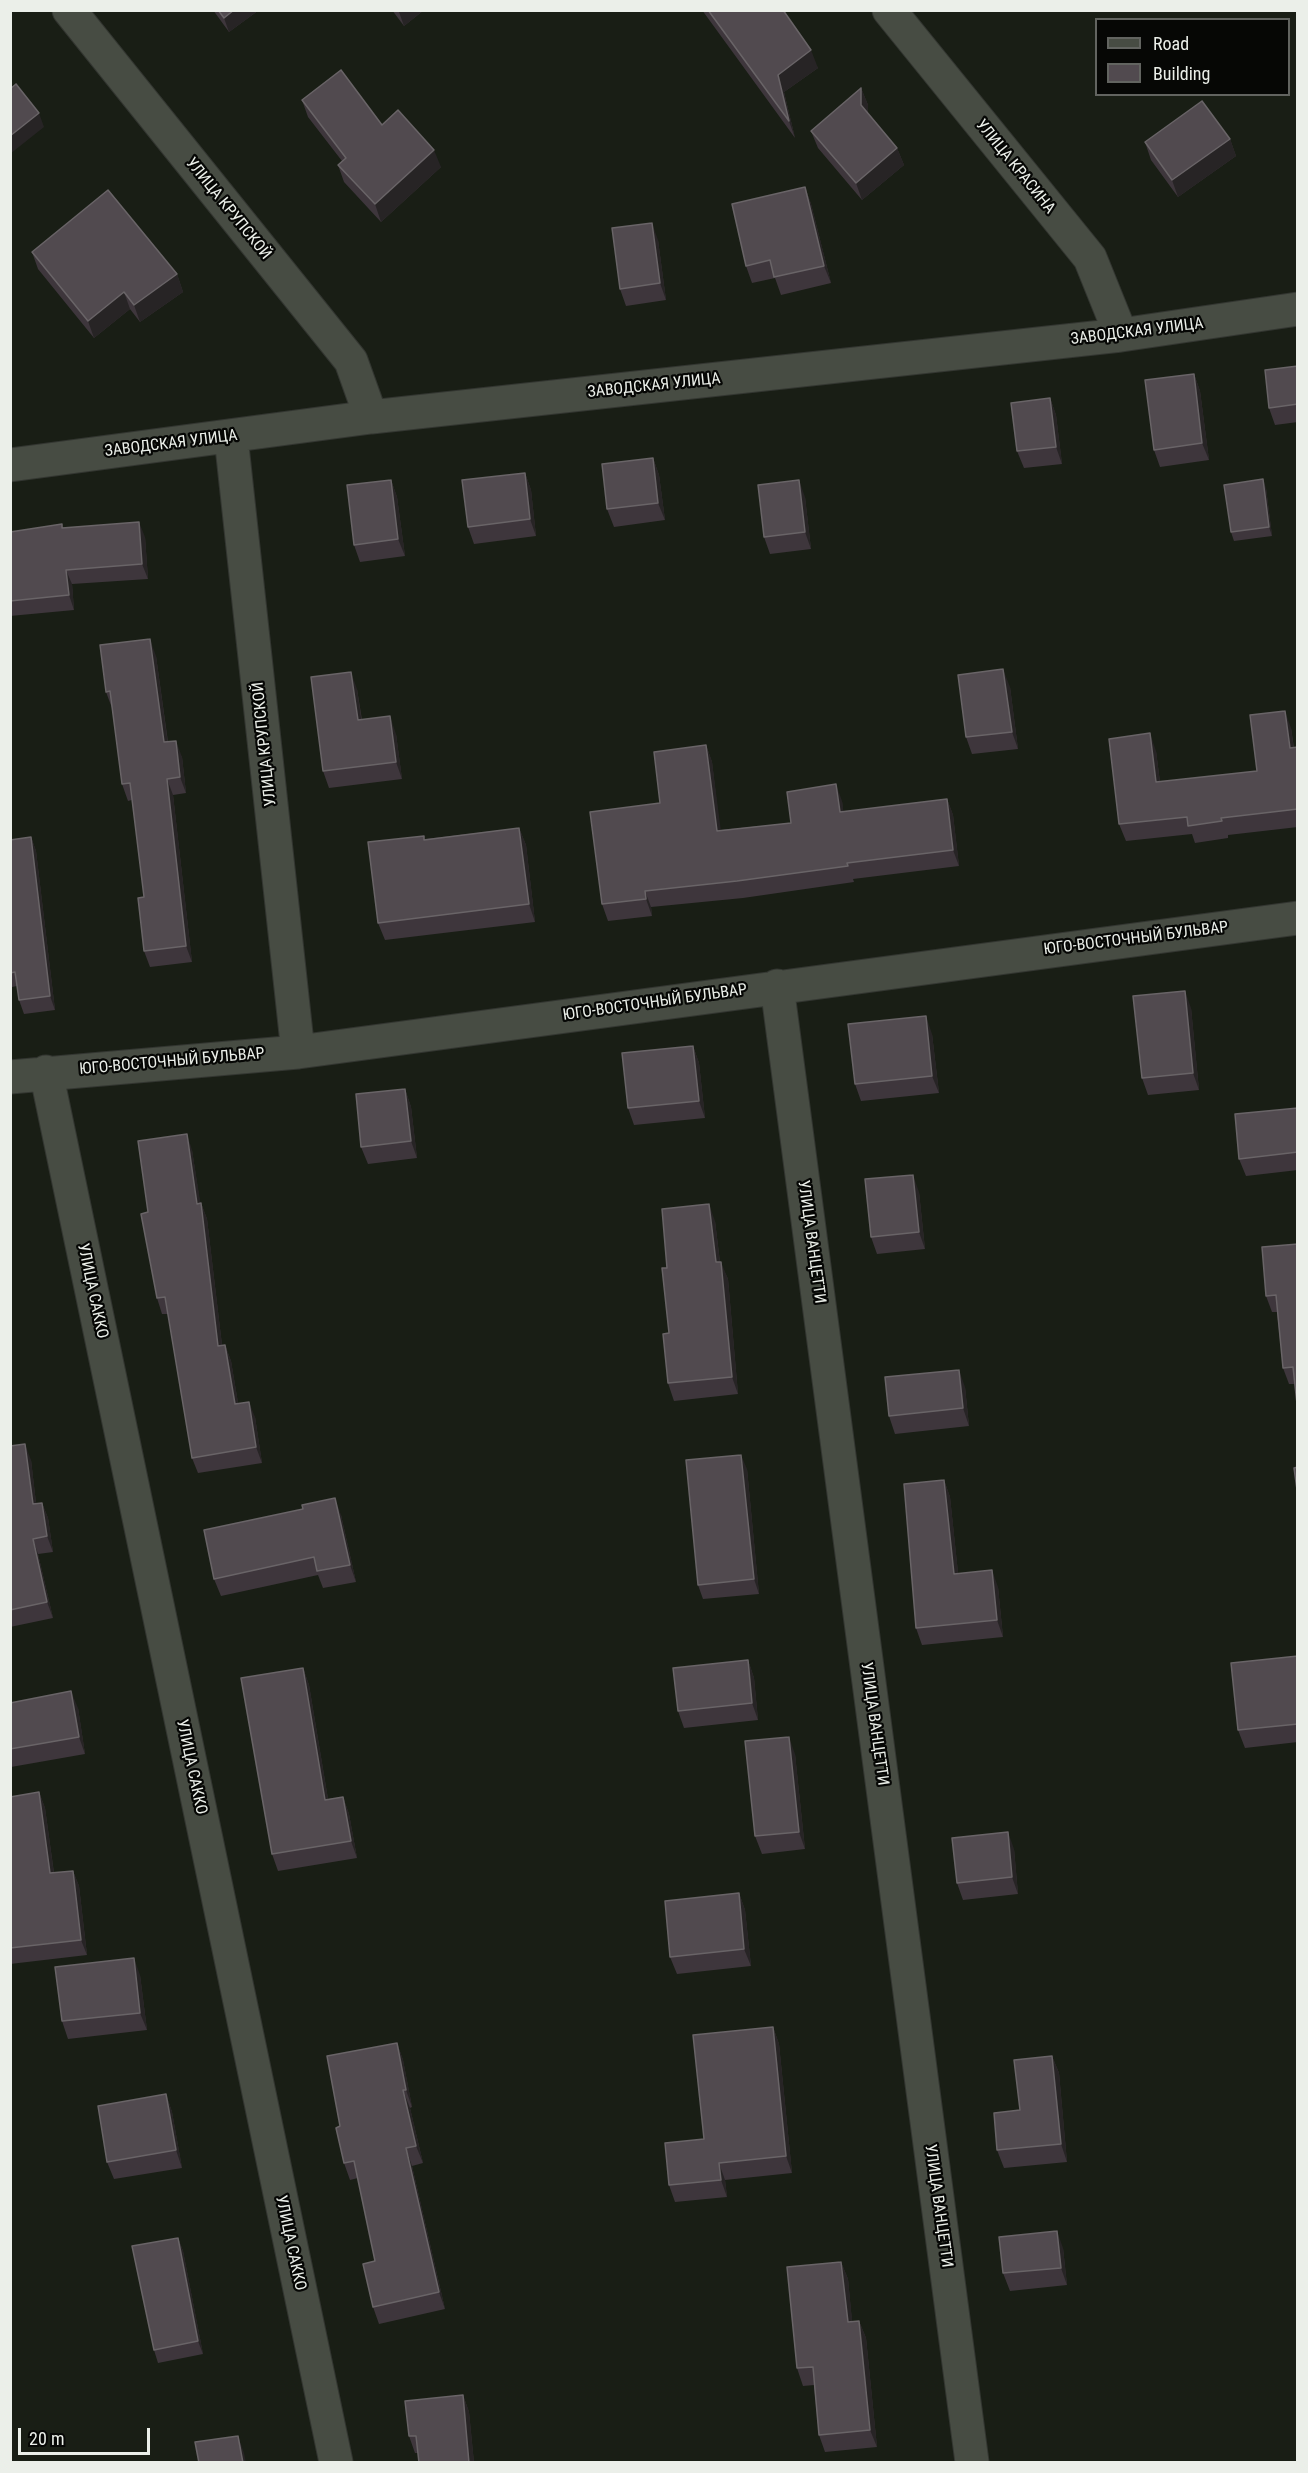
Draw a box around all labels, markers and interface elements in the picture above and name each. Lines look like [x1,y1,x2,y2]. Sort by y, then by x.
legend [1095,18,1290,96]
text: Road [1153,33,1189,54]
text: Building [1153,63,1210,84]
street label: УЛИЦА КРАСИНА [971,116,1059,218]
street label: УЛИЦА КРУПСКОЙ [181,154,275,264]
street label: ЗАВОДСКАЯ УЛИЦА [1070,314,1204,350]
street label: ЗАВОДСКАЯ УЛИЦА [587,369,721,403]
street label: ЗАВОДСКАЯ УЛИЦА [104,426,238,462]
street label: УЛИЦА КРУПСКОЙ [249,681,281,807]
street label: ЮГО-ВОСТОЧНЫЙ БУЛЬВАР [1043,918,1229,960]
street label: ЮГО-ВОСТОЧНЫЙ БУЛЬВАР [562,981,748,1025]
street label: ЮГО-ВОСТОЧНЫЙ БУЛЬВАР [79,1044,265,1080]
street label: УЛИЦА ВАНЦЕТТИ [793,1179,829,1305]
street label: УЛИЦА САККО [73,1242,111,1340]
street label: УЛИЦА ВАНЦЕТТИ [856,1661,892,1787]
street label: УЛИЦА САККО [172,1718,210,1816]
street label: УЛИЦА ВАНЦЕТТИ [920,2143,956,2269]
street label: УЛИЦА САККО [271,2194,309,2292]
scale bar [21,2416,153,2454]
text: 20 m [29,2428,64,2449]

